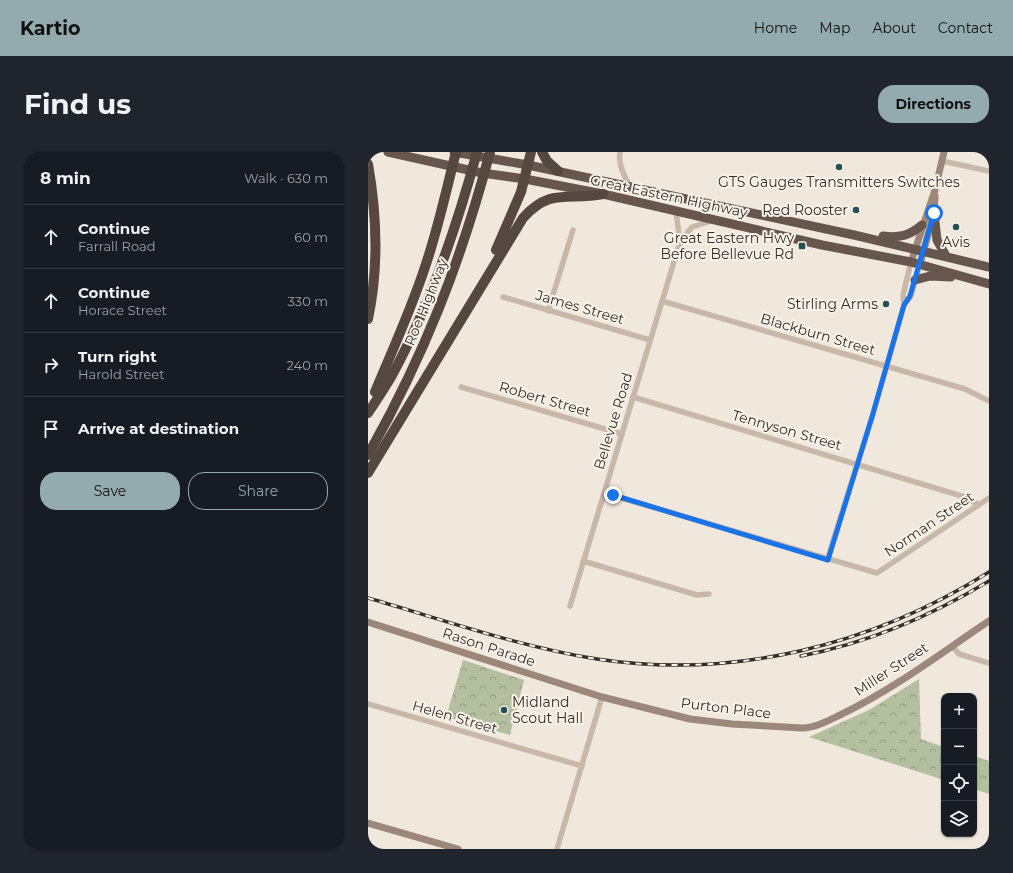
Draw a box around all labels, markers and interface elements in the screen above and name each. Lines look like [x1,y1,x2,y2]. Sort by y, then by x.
text: Kartio [20,17,80,40]
text: Home [754,19,797,37]
text: Map [819,19,850,37]
text: About [872,19,916,37]
text: Contact [938,19,993,37]
button: Directions [878,85,989,123]
text: Find us [24,87,131,121]
marker: GTS Gauges Transmitters Switches [834,162,844,172]
text: 8 min [40,168,91,188]
text: Walk · 630 m [244,170,328,186]
street label: Great Eastern Highway [589,170,750,222]
place label: GTS Gauges Transmitters Switches [718,173,960,191]
place label: Red Rooster [762,201,848,219]
route start [925,204,943,222]
marker: Red Rooster [851,205,861,215]
text: Continue [78,219,150,238]
marker: Avis [951,222,961,232]
icon: ahead [40,226,62,248]
text: 60 m [294,229,328,245]
place label: Great Eastern Hwy Before Bellevue Rd [660,229,794,263]
place label: Avis [942,233,970,251]
text: Farrall Road [78,238,155,254]
marker: Great Eastern Hwy Before Bellevue Rd [797,241,807,251]
street label: Roe Highway [400,255,452,348]
text: Continue [78,283,150,302]
street label: James Street [533,285,627,328]
icon: ahead [40,290,62,312]
text: 330 m [288,293,328,309]
place label: Stirling Arms [787,295,878,313]
marker: Stirling Arms [881,299,891,309]
text: Horace Street [78,302,167,318]
street label: Blackburn Street [759,309,878,359]
text: Turn right [78,347,157,366]
icon: right [40,354,62,376]
text: 240 m [287,357,328,373]
text: Harold Street [78,366,164,382]
street label: Bellevue Road [590,370,636,472]
street label: Robert Street [497,377,593,421]
street label: Tennyson Street [730,406,844,454]
icon: arrive [40,418,62,440]
text: Arrive at destination [78,419,239,438]
button: Save [40,472,180,510]
button: Share [188,472,328,510]
route end [604,486,622,504]
street label: Norman Street [881,487,977,561]
street label: Rason Parade [440,624,538,670]
street label: Miller Street [851,638,932,700]
place label: Midland Scout Hall [512,693,583,727]
map controls [941,693,977,837]
button: + [941,693,977,729]
street label: Purton Place [680,694,772,722]
street label: Helen Street [410,696,500,738]
marker: Midland Scout Hall [499,705,509,715]
button: − [941,729,977,765]
button: locate [941,765,977,801]
button: layers [941,801,977,837]

